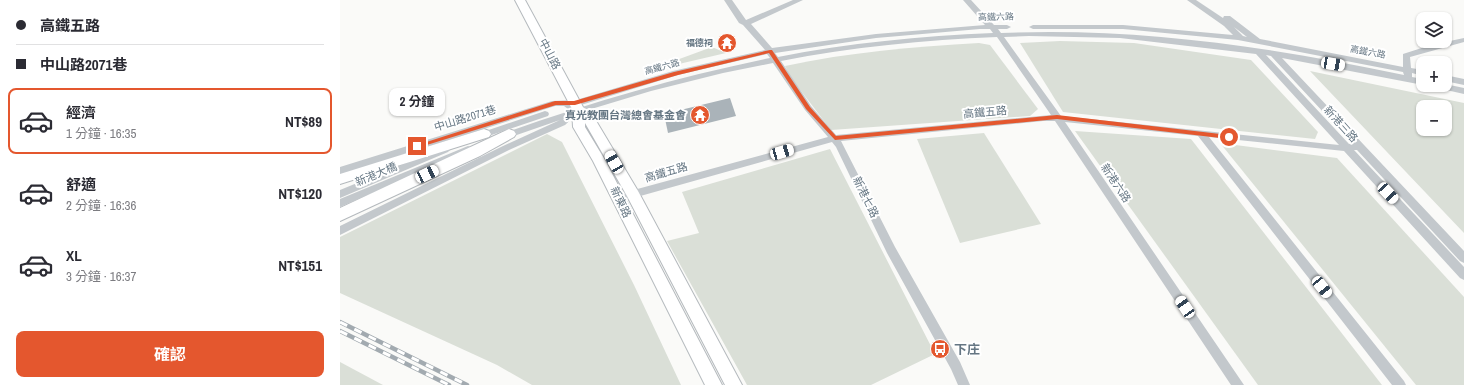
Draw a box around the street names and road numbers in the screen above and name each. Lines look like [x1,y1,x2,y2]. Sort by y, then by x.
street label: 高鐵六路 [978,11,1014,23]
street label: 中山路 [536,36,564,72]
street label: 高鐵六路 [1349,43,1387,61]
street label: 高鐵六路 [643,57,681,77]
street label: 中山路2071巷 [432,102,498,134]
street label: 高鐵五路 [962,103,1008,121]
street label: 新港三路 [1321,103,1361,145]
street label: 新港大橋 [353,159,399,189]
street label: 高鐵五路 [643,159,689,185]
street label: 新港六路 [1098,161,1134,205]
street label: 新港七路 [850,174,882,220]
street label: 新東路 [607,184,635,220]

